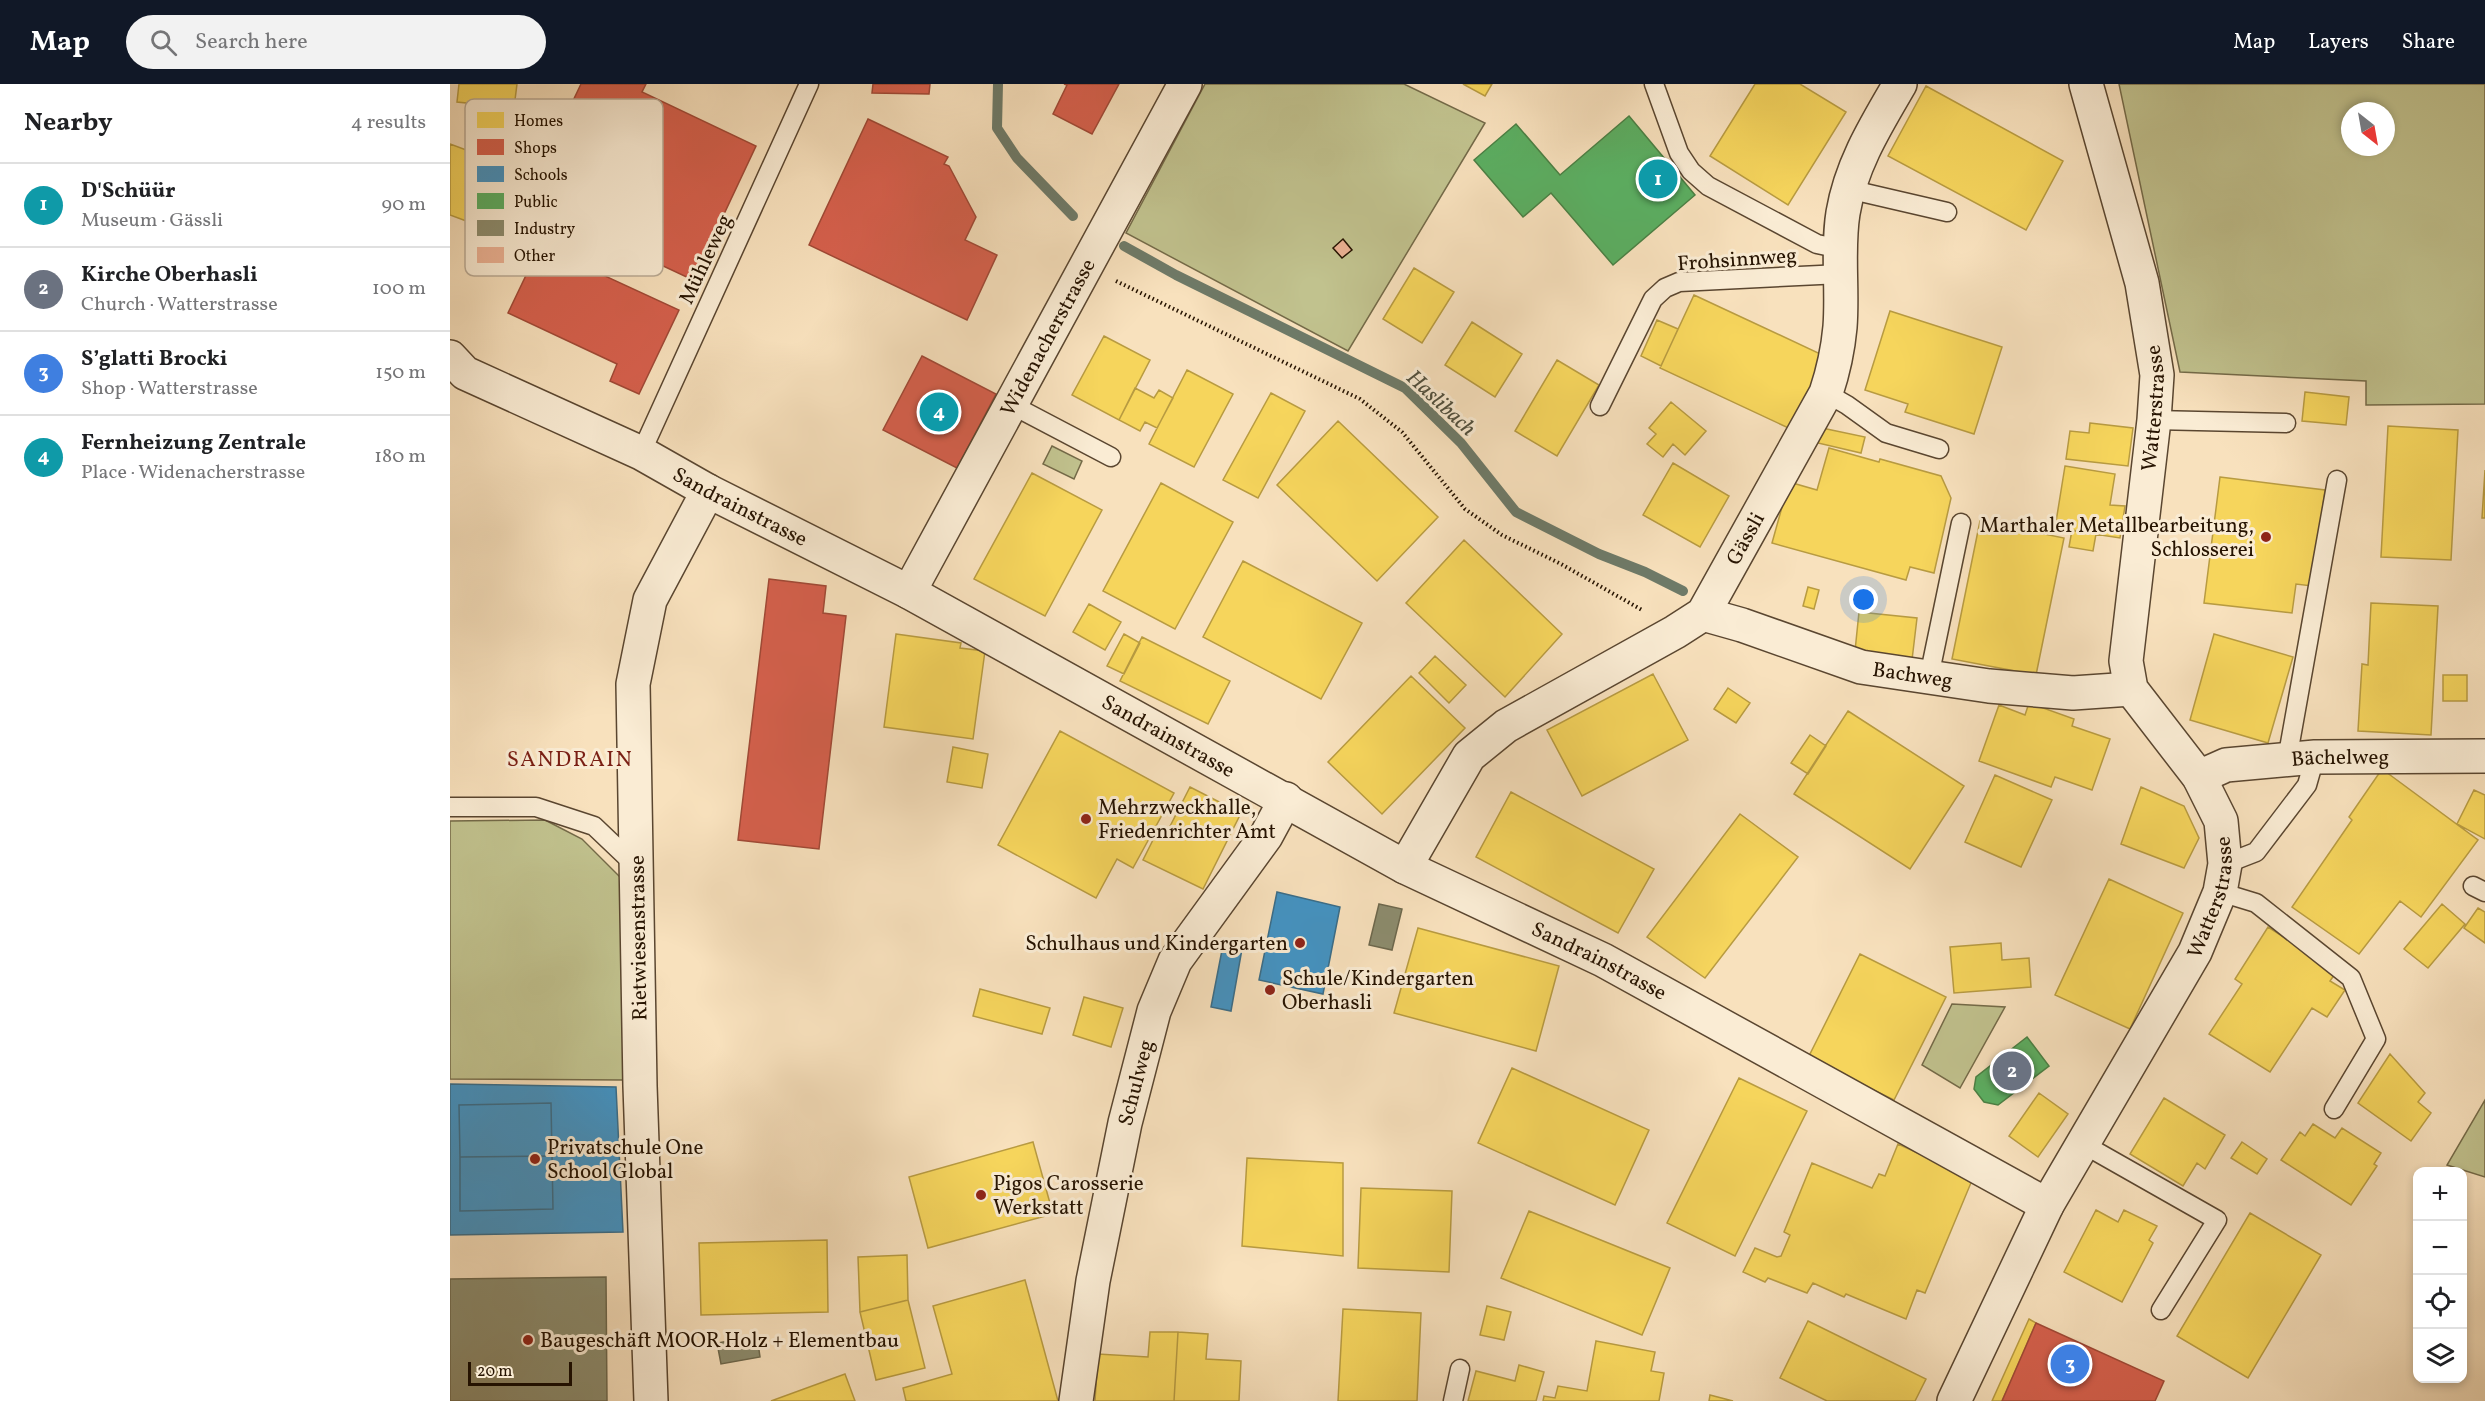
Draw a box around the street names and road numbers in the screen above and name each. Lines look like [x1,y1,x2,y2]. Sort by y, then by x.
street label: Mühleweg [673,210,740,309]
street label: Frohsinnweg [1676,242,1798,279]
street label: Widenacherstrasse [994,254,1103,422]
street label: Watterstrasse [2135,343,2173,473]
street label: Sandrainstrasse [667,461,812,555]
street label: Gässli [1720,507,1773,571]
street label: Bachweg [1870,656,1955,696]
street label: Sandrainstrasse [1096,689,1240,786]
street label: Bächelweg [2290,744,2389,775]
street label: Watterstrasse [2181,835,2241,963]
street label: Rietwiesenstrasse [624,855,655,1021]
street label: Sandrainstrasse [1526,915,1671,1008]
street label: Schulweg [1112,1037,1162,1129]

